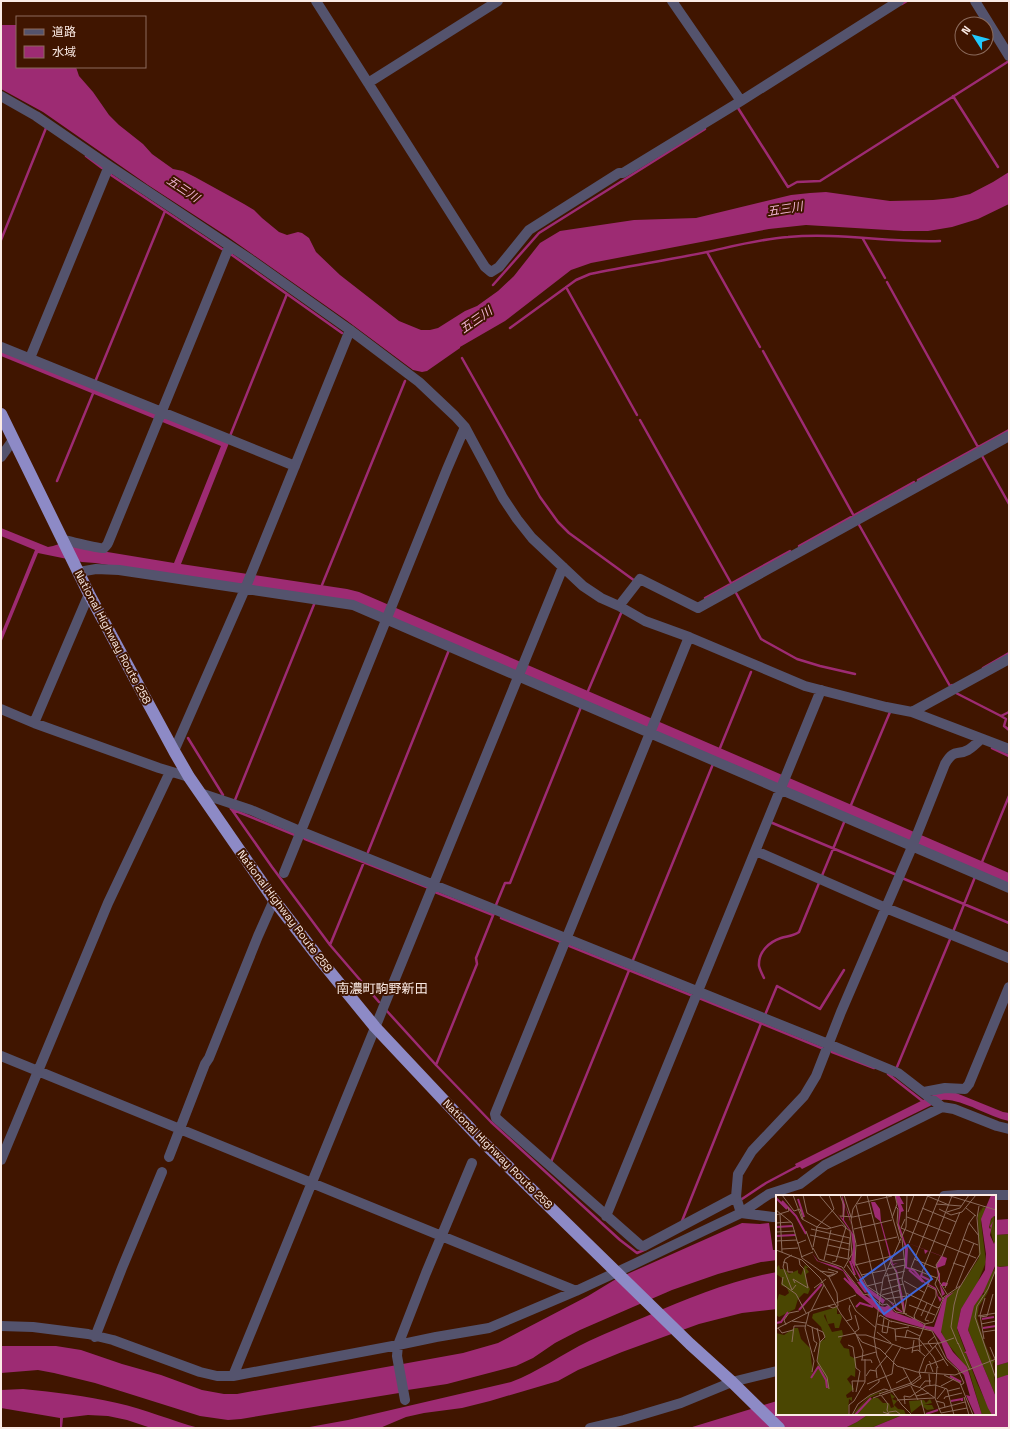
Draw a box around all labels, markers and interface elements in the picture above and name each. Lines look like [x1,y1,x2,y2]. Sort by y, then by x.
legend [16,16,146,68]
north arrow [954,16,994,56]
text: N [958,23,974,37]
text: 道路 [52,24,76,40]
text: 水域 [52,44,76,60]
water label: 五三川 [164,172,204,207]
water label: 五三川 [766,198,806,220]
water label: 五三川 [457,302,497,337]
street label: National Highway Route 258 [72,568,154,706]
street label: National Highway Route 258 [234,847,336,975]
district label: 南濃町駒野新田 [336,980,428,997]
street label: National Highway Route 258 [440,1096,556,1212]
inset map [776,1195,996,1415]

